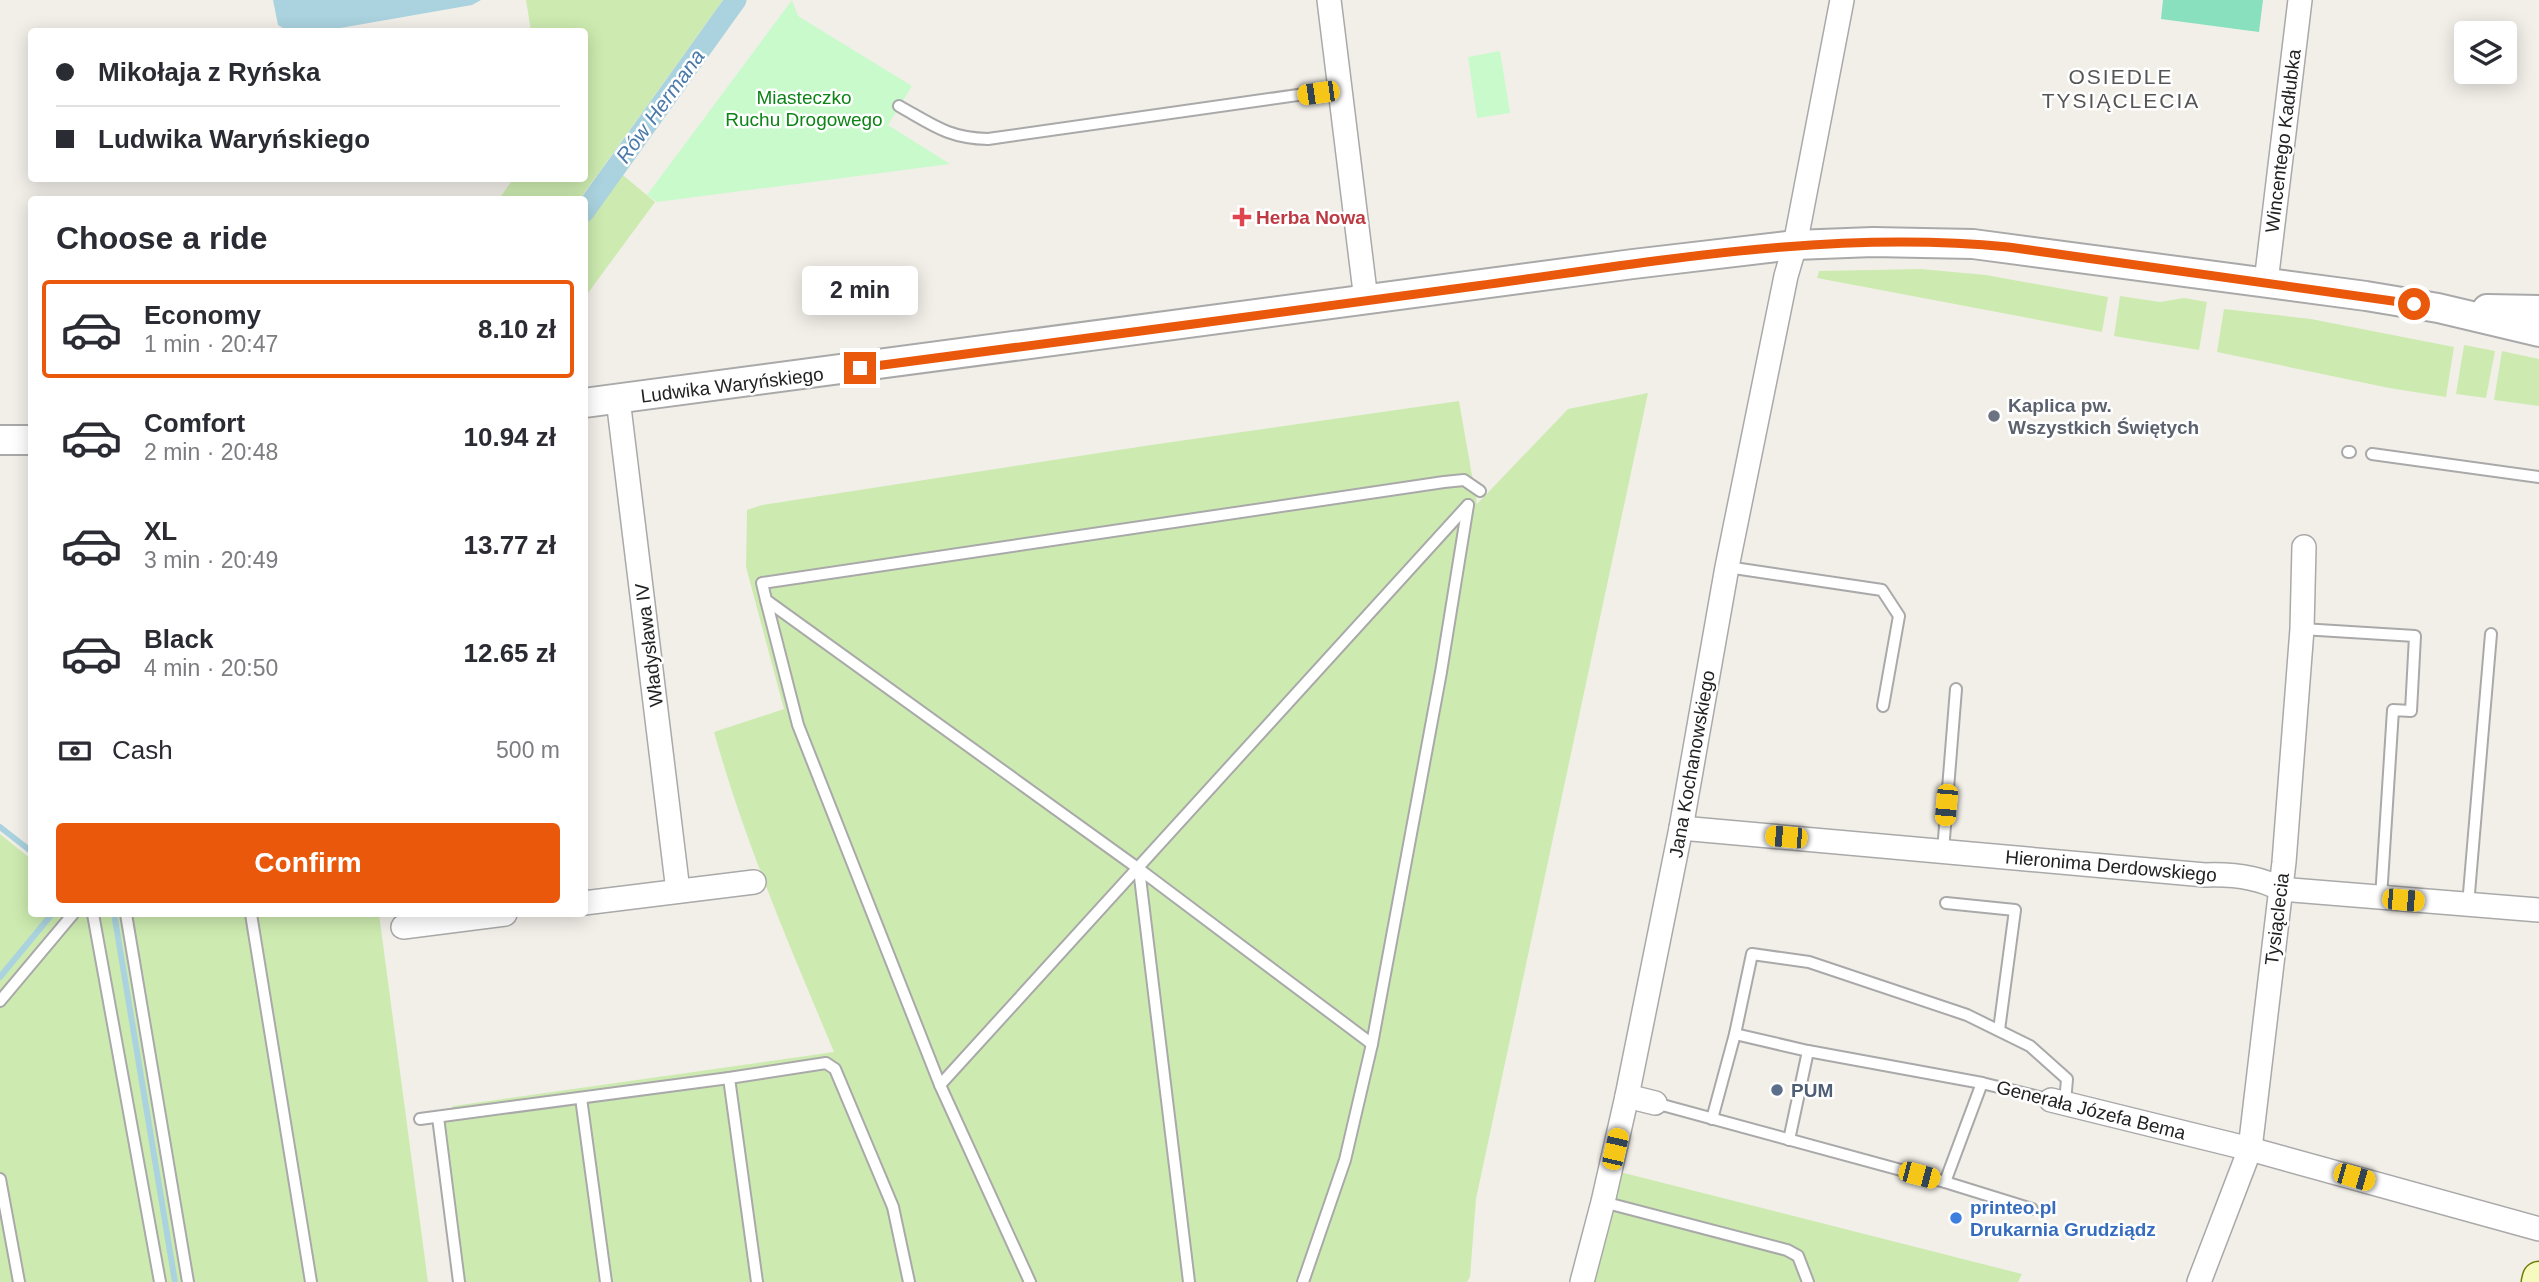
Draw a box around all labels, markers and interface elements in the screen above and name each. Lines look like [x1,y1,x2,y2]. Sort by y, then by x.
map controls [2454,21,2517,84]
button: layers [2454,21,2517,84]
water label: Rów Hermana [611,45,709,167]
street label: Wincentego Kadłubka [2261,48,2305,234]
text: Mikołaja z Ryńska [98,57,321,87]
district label: OSIEDLE TYSIĄCLECIA [2042,65,2200,112]
car [1296,80,1341,106]
park label: Miasteczko Ruchu Drogowego [725,87,883,130]
text: Ludwika Waryńskiego [98,124,370,154]
place label: Herba Nowa [1256,207,1366,228]
marker: Herba Nowa [1234,209,1250,225]
text: Choose a ride [56,220,268,256]
callout: 2 min [802,266,918,316]
text: 2 min [830,277,890,303]
route start [2398,288,2430,320]
icon: car [60,298,123,361]
text: Economy [144,300,261,330]
text: 8.10 zł [478,314,556,344]
text: 1 min · 20:47 [144,331,278,357]
route end [844,352,876,384]
street label: Ludwika Waryńskiego [639,363,825,407]
place label: Kaplica pw. Wszystkich Świętych [2008,395,2199,438]
icon: car [60,406,123,469]
text: Comfort [144,408,245,438]
marker: Kaplica pw. Wszystkich Świętych [1986,408,2002,424]
text: 10.94 zł [463,422,556,452]
text: 2 min · 20:48 [144,439,278,465]
icon: car [60,514,123,577]
text: XL [144,516,177,546]
text: 13.77 zł [463,530,556,560]
text: 3 min · 20:49 [144,547,278,573]
street label: Władysława IV [631,582,667,708]
icon: car [60,622,123,685]
text: Black [144,624,213,654]
text: 12.65 zł [463,638,556,668]
text: 4 min · 20:50 [144,655,278,681]
street label: Jana Kochanowskiego [1665,669,1719,859]
icon: cash [56,732,94,770]
text: Cash [112,735,173,765]
text: 500 m [496,737,560,763]
car [1934,783,1959,827]
button: Confirm [56,823,560,903]
car [1765,825,1808,849]
street label: Hieronima Derdowskiego [2004,846,2218,886]
street label: Tysiąclecia [2261,871,2293,966]
car [2382,888,2425,912]
street label: Generała Józefa Bema [1994,1076,2188,1144]
place label: PUM [1791,1080,1833,1101]
marker: PUM [1769,1082,1785,1098]
car [1601,1126,1630,1172]
car [1896,1159,1943,1191]
car [2331,1161,2378,1193]
place label: printeo.pl Drukarnia Grudziądz [1970,1197,2156,1240]
marker: printeo.pl Drukarnia Grudziądz [1948,1210,1964,1226]

